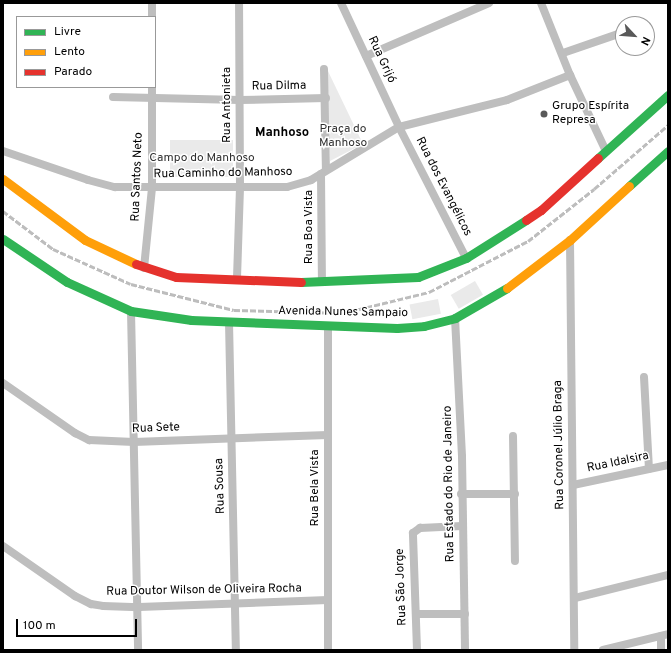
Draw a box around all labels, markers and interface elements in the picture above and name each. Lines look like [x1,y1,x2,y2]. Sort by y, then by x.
legend [16,16,156,88]
north arrow [615,16,655,56]
text: Livre [54,24,81,40]
street label: Rua Grijó [364,34,398,86]
text: N [637,34,653,47]
text: Lento [54,44,85,60]
text: Parado [54,64,92,80]
street label: Rua Antonieta [221,67,235,143]
street label: Rua Dilma [252,79,306,95]
place label: Grupo Espírita Represa [552,100,629,128]
marker: Grupo Espírita Represa [539,109,549,119]
park label: Praça do Manhoso [319,123,367,151]
district label: Manhoso [255,125,309,141]
street label: Rua Santos Neto [129,132,147,222]
street label: Rua dos Evangélicos [412,135,474,239]
park label: Campo do Manhoso [149,152,255,166]
street label: Rua Caminho do Manhoso [153,166,293,182]
street label: Rua Boa Vista [303,190,317,264]
street label: Avenida Nunes Sampaio [278,305,408,321]
street label: Rua Coronel Júlio Braga [552,380,568,510]
street label: Rua Estado do Rio de Janeiro [441,406,459,562]
street label: Rua Sete [132,421,180,437]
street label: Rua Bela Vista [309,449,323,527]
street label: Rua Idalsira [586,449,650,477]
street label: Rua Sousa [213,458,229,514]
street label: Rua São Jorge [393,548,411,626]
street label: Rua Doutor Wilson de Oliveira Rocha [106,582,302,600]
scale bar [18,611,139,637]
text: 100 m [23,618,56,634]

